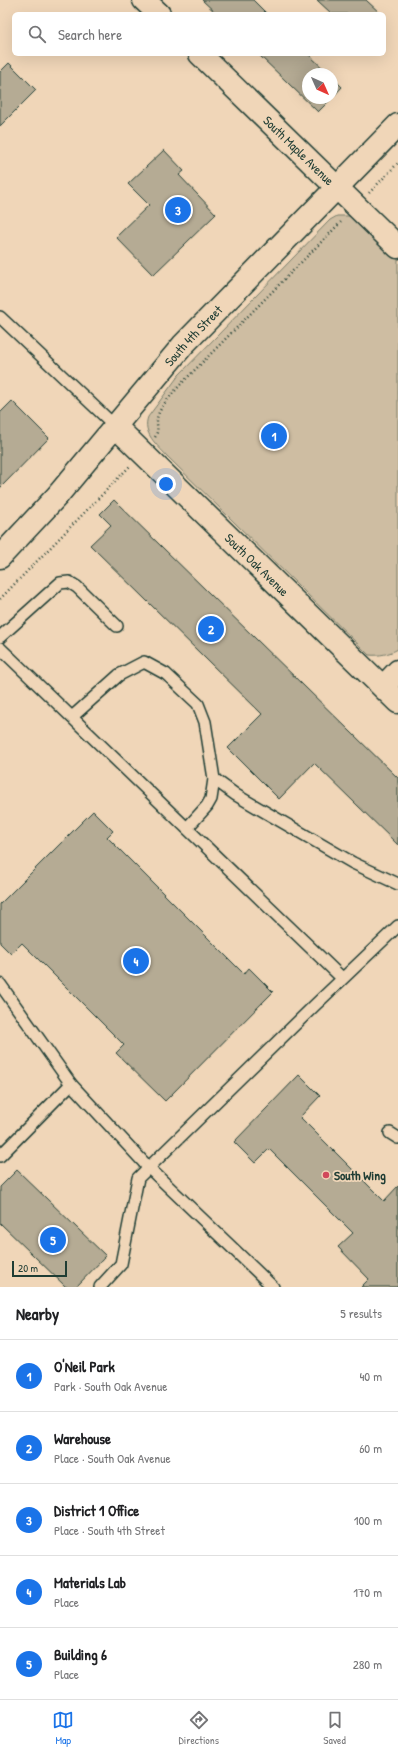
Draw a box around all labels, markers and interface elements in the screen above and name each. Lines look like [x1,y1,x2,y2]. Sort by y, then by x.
search box [12,12,386,56]
icon: search [26,23,48,45]
text: Search here [58,24,122,45]
north arrow [302,68,338,104]
street label: South Maple Avenue [259,112,338,189]
pin: 3 [165,195,191,225]
street label: South 4th Street [160,301,227,370]
pin: 1 [261,421,287,451]
your location [156,474,176,494]
street label: South Oak Avenue [221,529,293,600]
pin: 2 [198,614,224,644]
pin: 4 [123,946,149,976]
place label: South Wing [334,1166,386,1185]
marker: South Wing [321,1170,331,1180]
pin: 5 [40,1225,66,1255]
scale bar [12,1259,67,1278]
text: 20 m [18,1261,38,1275]
text: Nearby [16,1302,59,1325]
text: 5 results [340,1304,382,1322]
text: O'Neil Park [54,1356,115,1377]
text: 1 [27,1367,31,1385]
text: 40 m [359,1367,382,1385]
text: Park · South Oak Avenue [54,1377,167,1395]
text: Warehouse [54,1428,111,1449]
text: 2 [26,1439,32,1457]
text: 60 m [359,1439,382,1457]
text: Place · South Oak Avenue [54,1449,171,1467]
text: District 1 Office [54,1500,139,1521]
text: 3 [26,1511,32,1529]
text: 100 m [354,1511,382,1529]
text: Place · South 4th Street [54,1521,165,1539]
text: Materials Lab [54,1572,126,1593]
text: 4 [27,1583,31,1601]
text: 170 m [353,1583,382,1601]
text: Place [54,1593,79,1611]
text: Building 6 [54,1644,107,1665]
text: 5 [26,1655,32,1673]
text: 280 m [353,1655,382,1673]
text: Place [54,1665,79,1683]
tab: Map [52,1709,74,1747]
tab: Directions [179,1709,219,1747]
tab: Saved [323,1709,346,1747]

